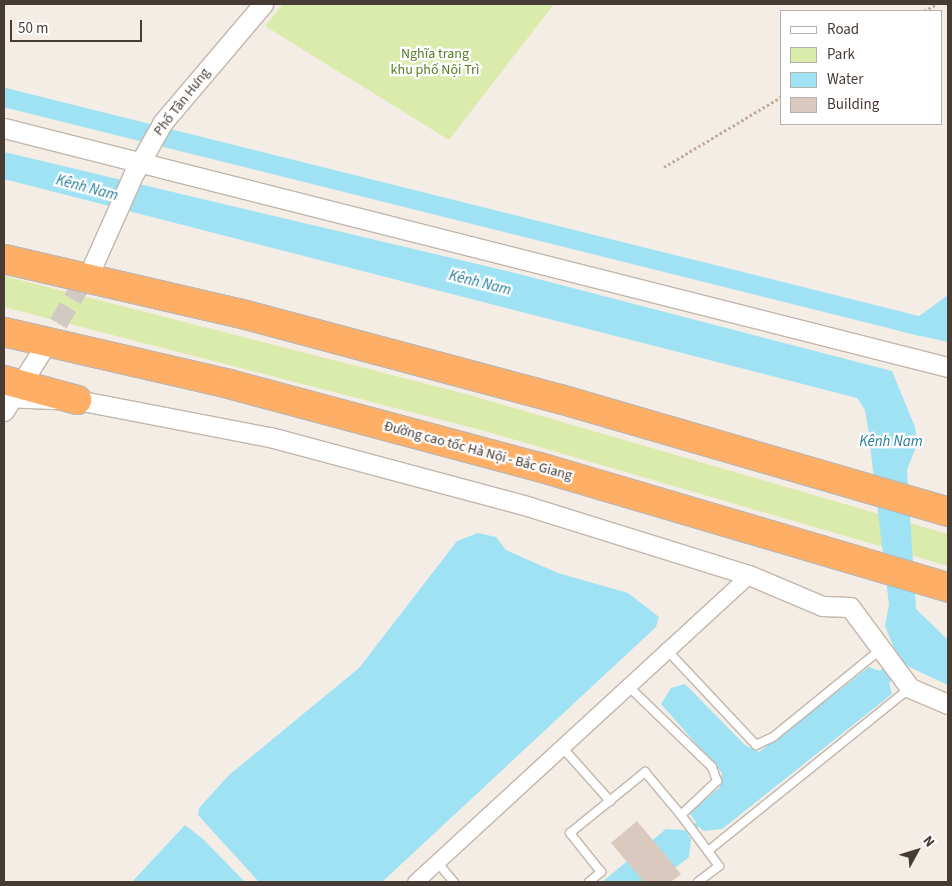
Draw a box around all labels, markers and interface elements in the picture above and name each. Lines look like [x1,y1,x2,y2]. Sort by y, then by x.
scale bar [12,10,145,42]
legend [780,10,942,125]
text: 50 m [18,18,48,39]
text: Road [827,19,859,40]
text: Park [827,44,855,65]
park label: Nghĩa trang khu phố Nội Trì [391,46,479,78]
street label: Phố Tân Hưng [150,65,214,139]
text: Water [827,69,863,90]
text: Building [827,94,879,115]
water label: Kênh Nam [54,171,120,205]
water label: Kênh Nam [447,267,513,299]
street label: Đường cao tốc Hà Nội - Bắc Giang [382,418,574,484]
water label: Kênh Nam [859,433,923,451]
north arrow [892,826,942,876]
text: N [918,832,939,851]

